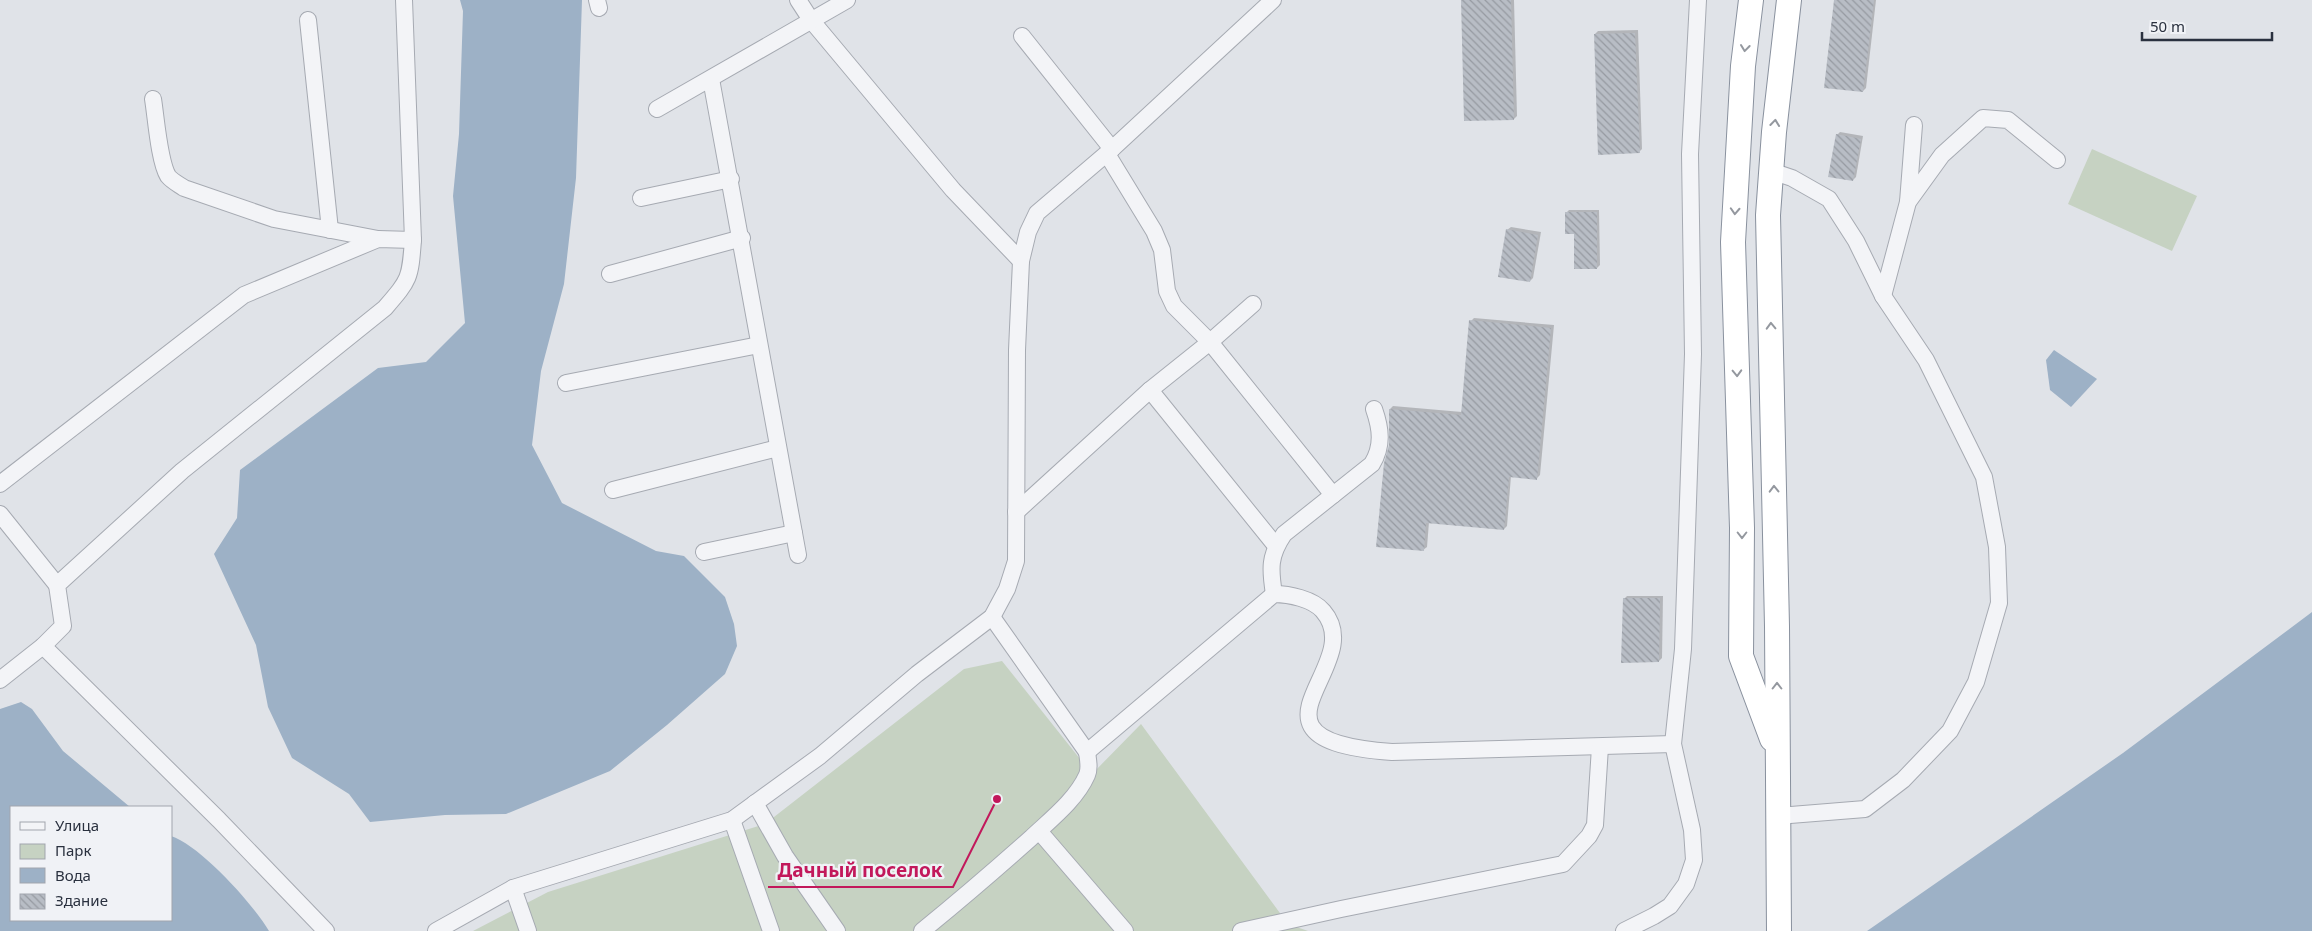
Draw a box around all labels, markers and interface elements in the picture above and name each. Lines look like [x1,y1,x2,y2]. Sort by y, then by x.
scale bar [2142,10,2272,42]
text: 50 m [2150,16,2185,36]
one-way arrow [1740,45,1751,53]
one-way arrow [1769,118,1780,126]
one-way arrow [1730,207,1741,215]
one-way arrow [1766,322,1777,330]
one-way arrow [1732,369,1743,377]
one-way arrow [1769,484,1779,492]
one-way arrow [1737,532,1747,540]
one-way arrow [1772,682,1782,690]
legend [10,806,172,921]
text: Улица [55,815,99,835]
text: Парк [55,840,91,860]
callout: Дачный поселок [768,853,953,887]
text: Дачный поселок [778,857,943,883]
text: Вода [55,865,91,885]
text: Здание [55,890,108,910]

